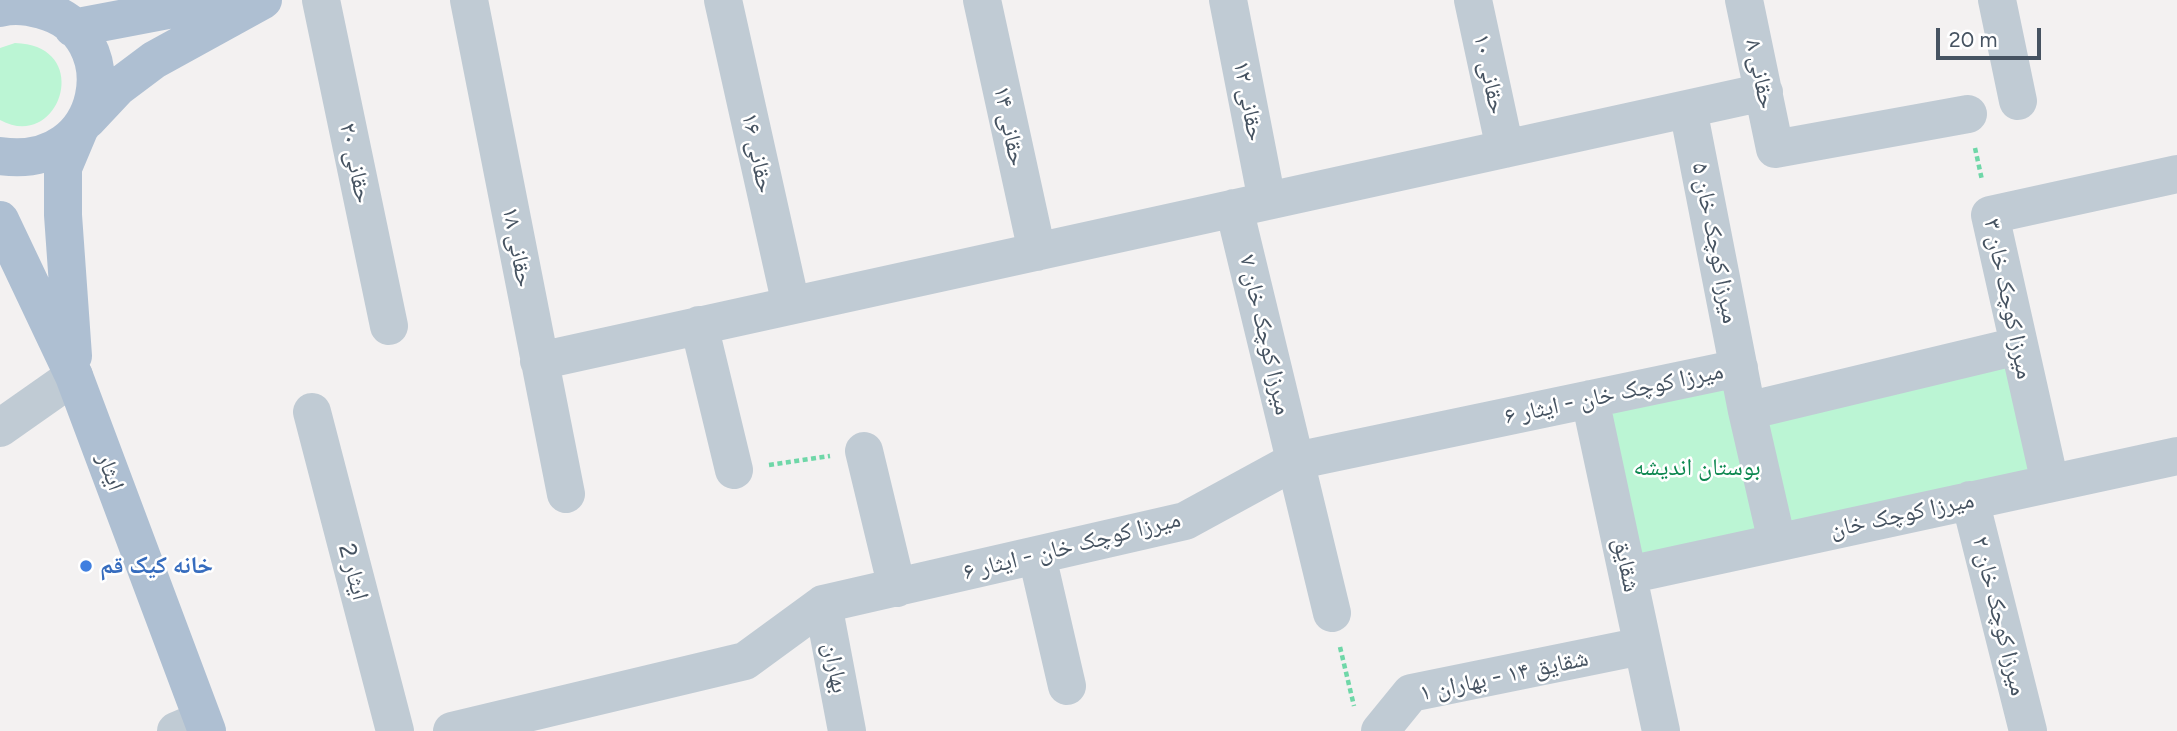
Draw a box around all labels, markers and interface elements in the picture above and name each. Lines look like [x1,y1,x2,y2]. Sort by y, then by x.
scale bar [1939,14,2044,58]
text: 20 m [1949,27,1997,52]
street label: حقانی ۱۰ [1466,31,1512,117]
street label: حقانی ۸ [1739,37,1781,111]
street label: حقانی ۱۲ [1226,58,1270,144]
street label: حقانی ۱۴ [986,83,1032,169]
street label: حقانی ۱۶ [734,110,780,196]
street label: حقانی ۲۰ [332,120,378,206]
street label: میرزا کوچک خان ۵ [1685,160,1745,326]
street label: حقانی ۱۸ [495,204,539,290]
street label: میرزا کوچک خان ۳ [1977,216,2039,382]
street label: میرزا کوچک خان ۷ [1233,252,1297,418]
street label: میرزا کوچک خان - ایثار ۶ [1502,357,1726,431]
street label: ایثار [90,449,130,495]
park label: بوستان اندیشه [1633,454,1761,482]
street label: میرزا کوچک خان [1827,486,1977,544]
street label: میرزا کوچک خان - ایثار ۶ [960,505,1184,587]
street label: میرزا کوچک خان ۲ [1965,533,2033,699]
street label: شقایق [1606,535,1646,595]
street label: ایثار 2 [332,541,374,603]
place label: خانه کیک قم [100,552,213,580]
marker: خانه کیک قم [78,558,94,574]
street label: بهاران [816,640,854,696]
street label: شقایق ۱۴ - بهاران ۱ [1417,644,1591,708]

